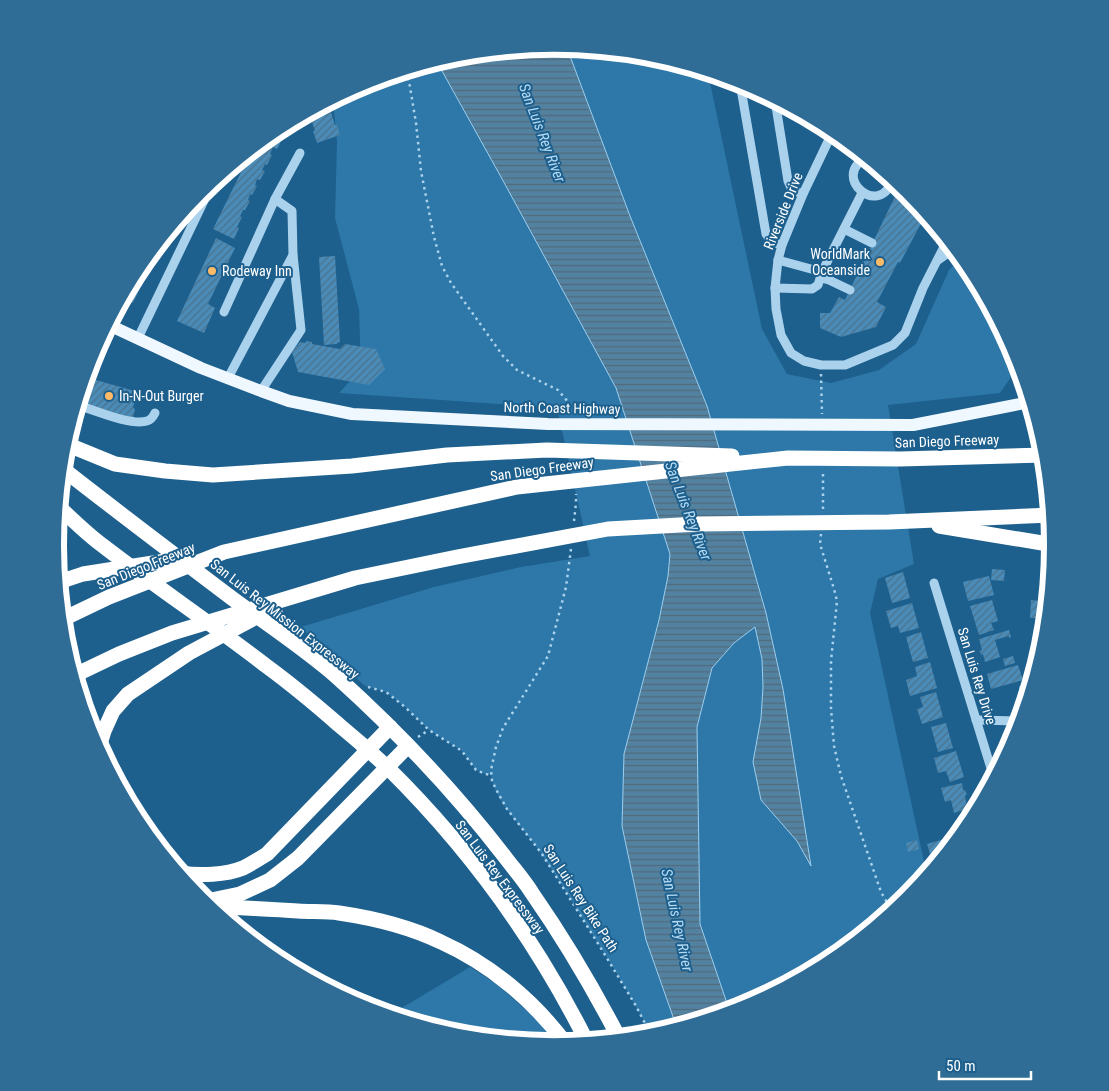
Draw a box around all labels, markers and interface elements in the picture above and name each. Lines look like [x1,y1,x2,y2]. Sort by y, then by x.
water label: San Luis Rey River [515,81,569,185]
street label: Riverside Drive [760,170,806,252]
place label: WorldMark Oceanside [810,246,871,278]
marker: WorldMark Oceanside [874,256,886,268]
place label: Rodeway Inn [222,263,292,279]
marker: Rodeway Inn [206,265,218,277]
place label: In-N-Out Burger [119,388,204,404]
marker: In-N-Out Burger [103,390,115,402]
street label: North Coast Highway [503,399,621,417]
street label: San Diego Freeway [895,431,1000,451]
street label: San Diego Freeway [489,454,595,484]
water label: San Luis Rey River [661,459,715,563]
street label: San Diego Freeway [95,539,197,593]
street label: San Luis Rey Mission Expressway [207,556,363,682]
street label: San Luis Rey Drive [955,625,1000,727]
street label: San Luis Rey Expressway [452,817,548,937]
street label: San Luis Rey Bike Path [540,841,622,955]
water label: San Luis Rey River [657,867,697,973]
scale bar [939,1048,1032,1080]
text: 50 m [946,1057,976,1075]

